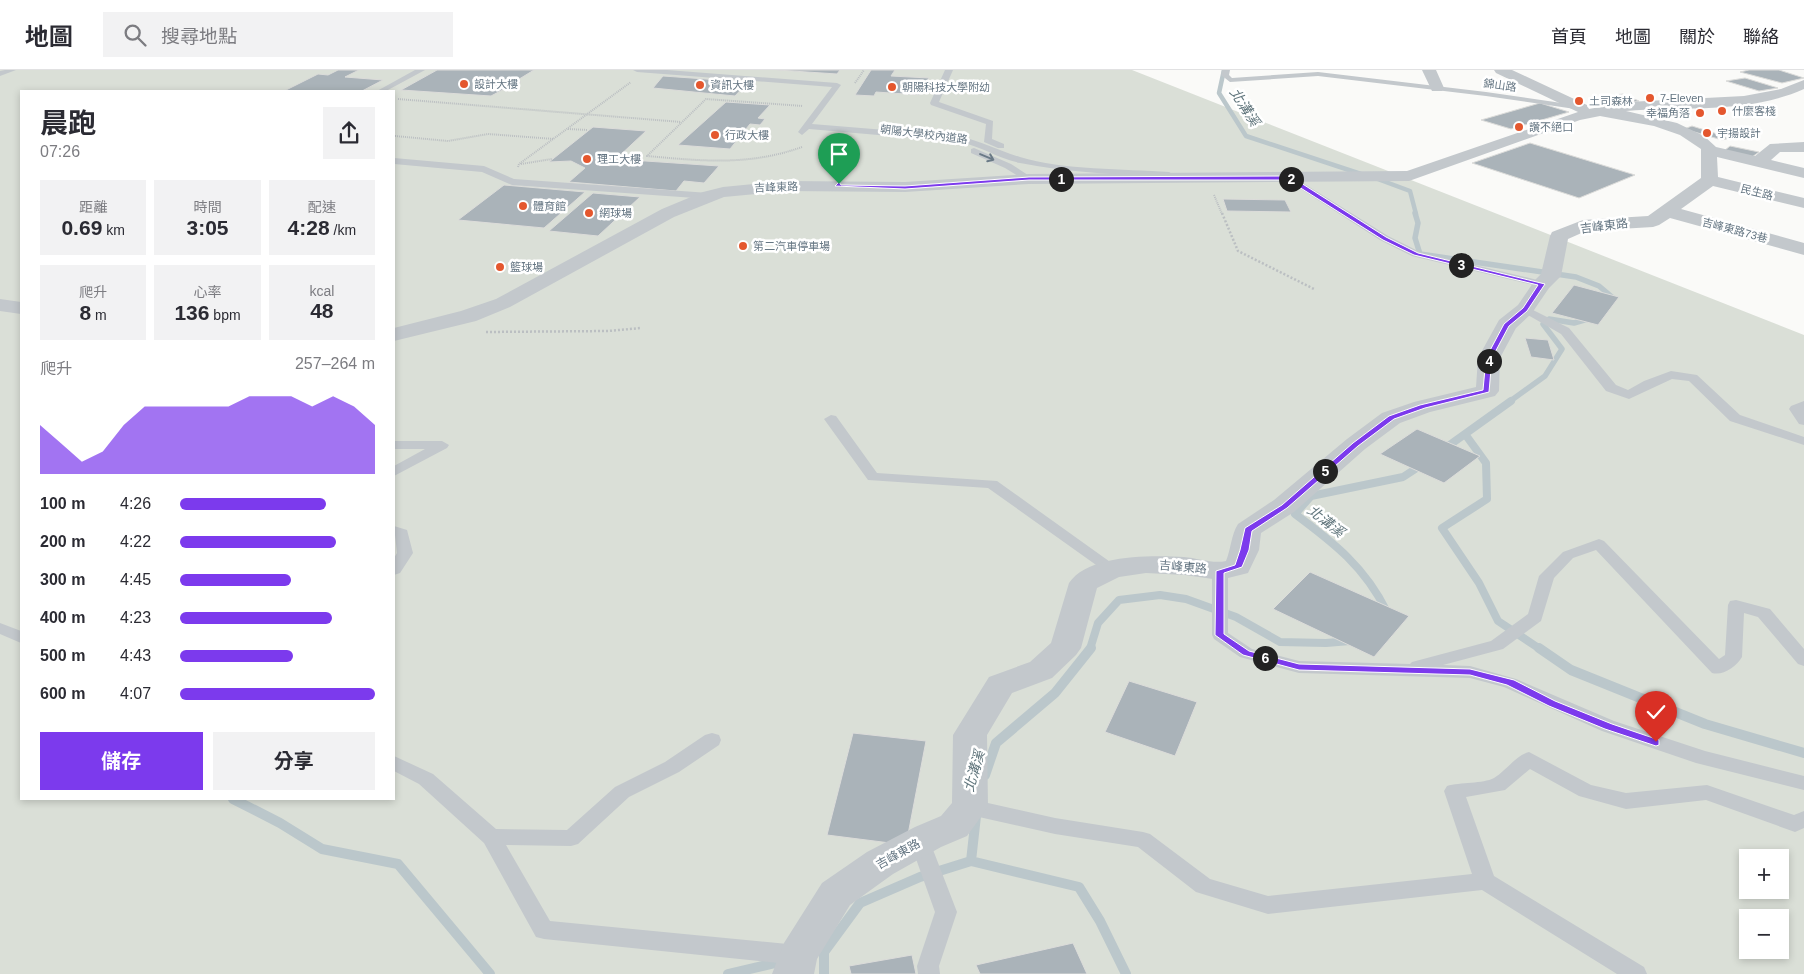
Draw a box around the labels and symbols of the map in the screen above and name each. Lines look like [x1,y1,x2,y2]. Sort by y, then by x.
street label: 錦山路 [1483,77,1517,93]
marker: 設計大樓 [458,78,470,90]
place label: 設計大樓 [474,78,518,90]
marker: 資訊大樓 [694,79,706,91]
place label: 資訊大樓 [710,79,754,91]
marker: 朝陽科技大學附幼 [886,81,898,93]
place label: 朝陽科技大學附幼 [902,81,990,93]
water label: 北溝溪 [1227,85,1264,131]
marker: 7-Eleven [1644,92,1656,104]
place label: 7-Eleven [1660,92,1703,104]
marker: 土司森林 [1573,95,1585,107]
place label: 土司森林 [1589,95,1633,107]
marker: 什麼客棧 [1716,105,1728,117]
place label: 什麼客棧 [1732,105,1776,117]
place label: 幸福角落 [1646,107,1690,119]
marker: 幸福角落 [1694,107,1706,119]
marker: 讚不絕口 [1513,121,1525,133]
place label: 讚不絕口 [1529,121,1573,133]
street label: 朝陽大學校內道路 [880,123,968,145]
marker: 宇揚設計 [1701,127,1713,139]
place label: 宇揚設計 [1717,127,1761,139]
marker: 行政大樓 [709,129,721,141]
place label: 行政大樓 [725,129,769,141]
pin [818,133,860,184]
marker: 理工大樓 [581,153,593,165]
place label: 理工大樓 [597,153,641,165]
one-way arrow [979,153,994,163]
pin: 1 [1048,166,1074,192]
pin: 2 [1278,166,1304,192]
street label: 吉峰東路 [754,180,798,194]
street label: 民生路 [1740,182,1774,202]
marker: 體育館 [517,200,529,212]
place label: 體育館 [533,200,566,212]
marker: 網球場 [583,207,595,219]
place label: 網球場 [599,207,632,219]
street label: 吉峰東路 [1579,216,1629,236]
street label: 吉峰東路73巷 [1701,216,1769,244]
marker: 第二汽車停車場 [737,240,749,252]
place label: 第二汽車停車場 [753,240,830,252]
pin: 3 [1448,252,1474,278]
marker: 籃球場 [494,261,506,273]
place label: 籃球場 [510,261,543,273]
pin: 4 [1476,348,1502,374]
pin: 5 [1312,458,1338,484]
water label: 北溝溪 [1305,502,1349,541]
street label: 吉峰東路 [1158,558,1208,576]
pin: 6 [1252,646,1278,670]
pin [1635,691,1677,742]
water label: 北溝溪 [961,747,988,793]
street label: 吉峰東路 [874,836,922,872]

